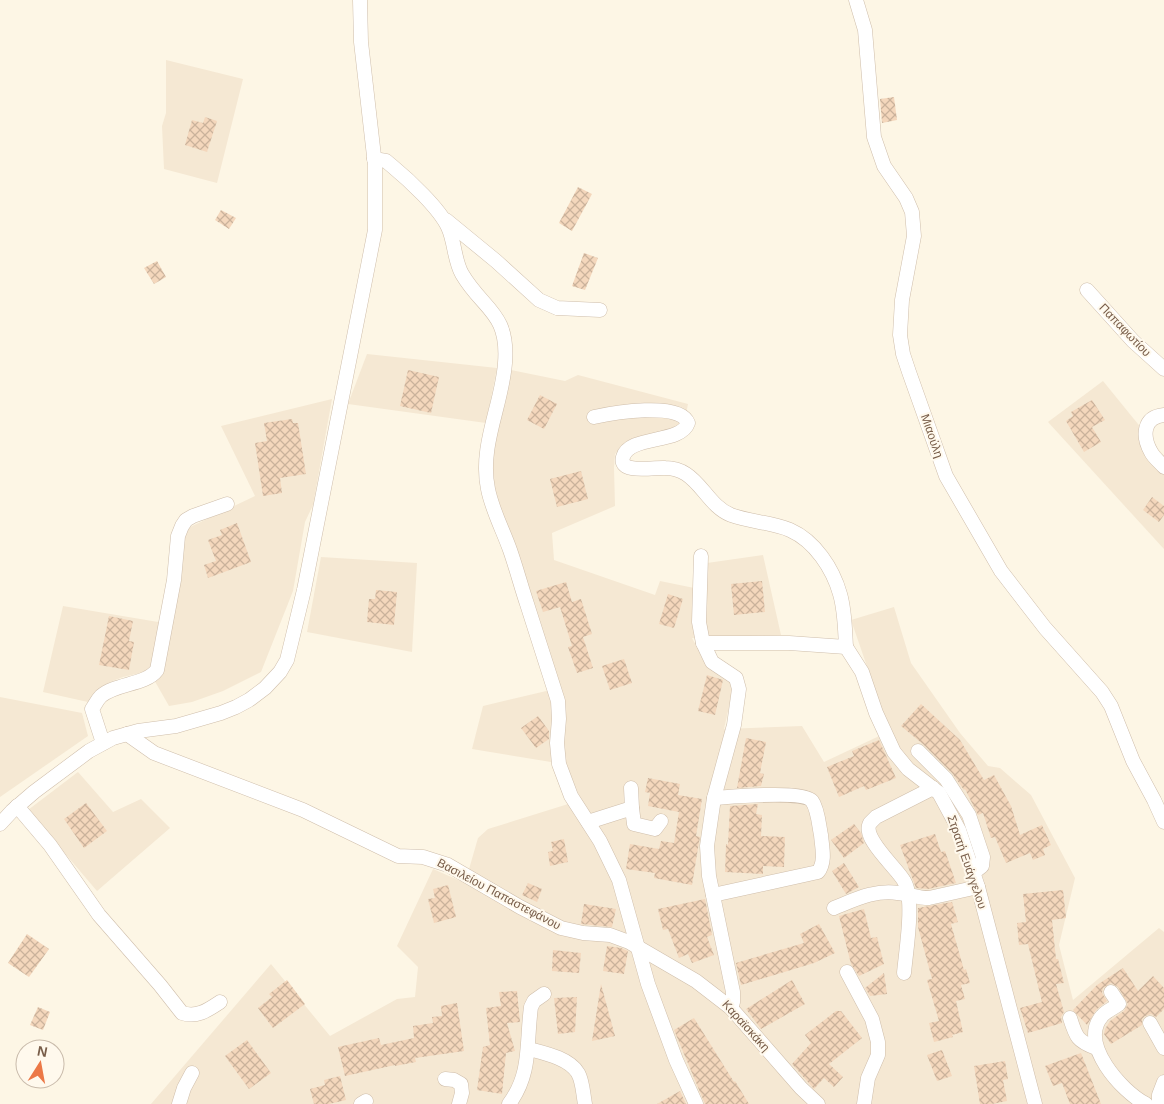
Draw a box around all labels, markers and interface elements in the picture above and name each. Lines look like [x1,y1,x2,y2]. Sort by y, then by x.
street label: Παπαφωτίου [1096,301,1154,359]
street label: Μιαούλη [918,412,946,460]
street label: Στρατή Ευάγγελου [944,813,990,911]
street label: Βασιλείου Παπαστεφάνου [435,855,563,933]
street label: Καραϊσκάκη [719,997,773,1055]
north arrow [15,1039,65,1089]
text: N [36,1042,49,1060]

